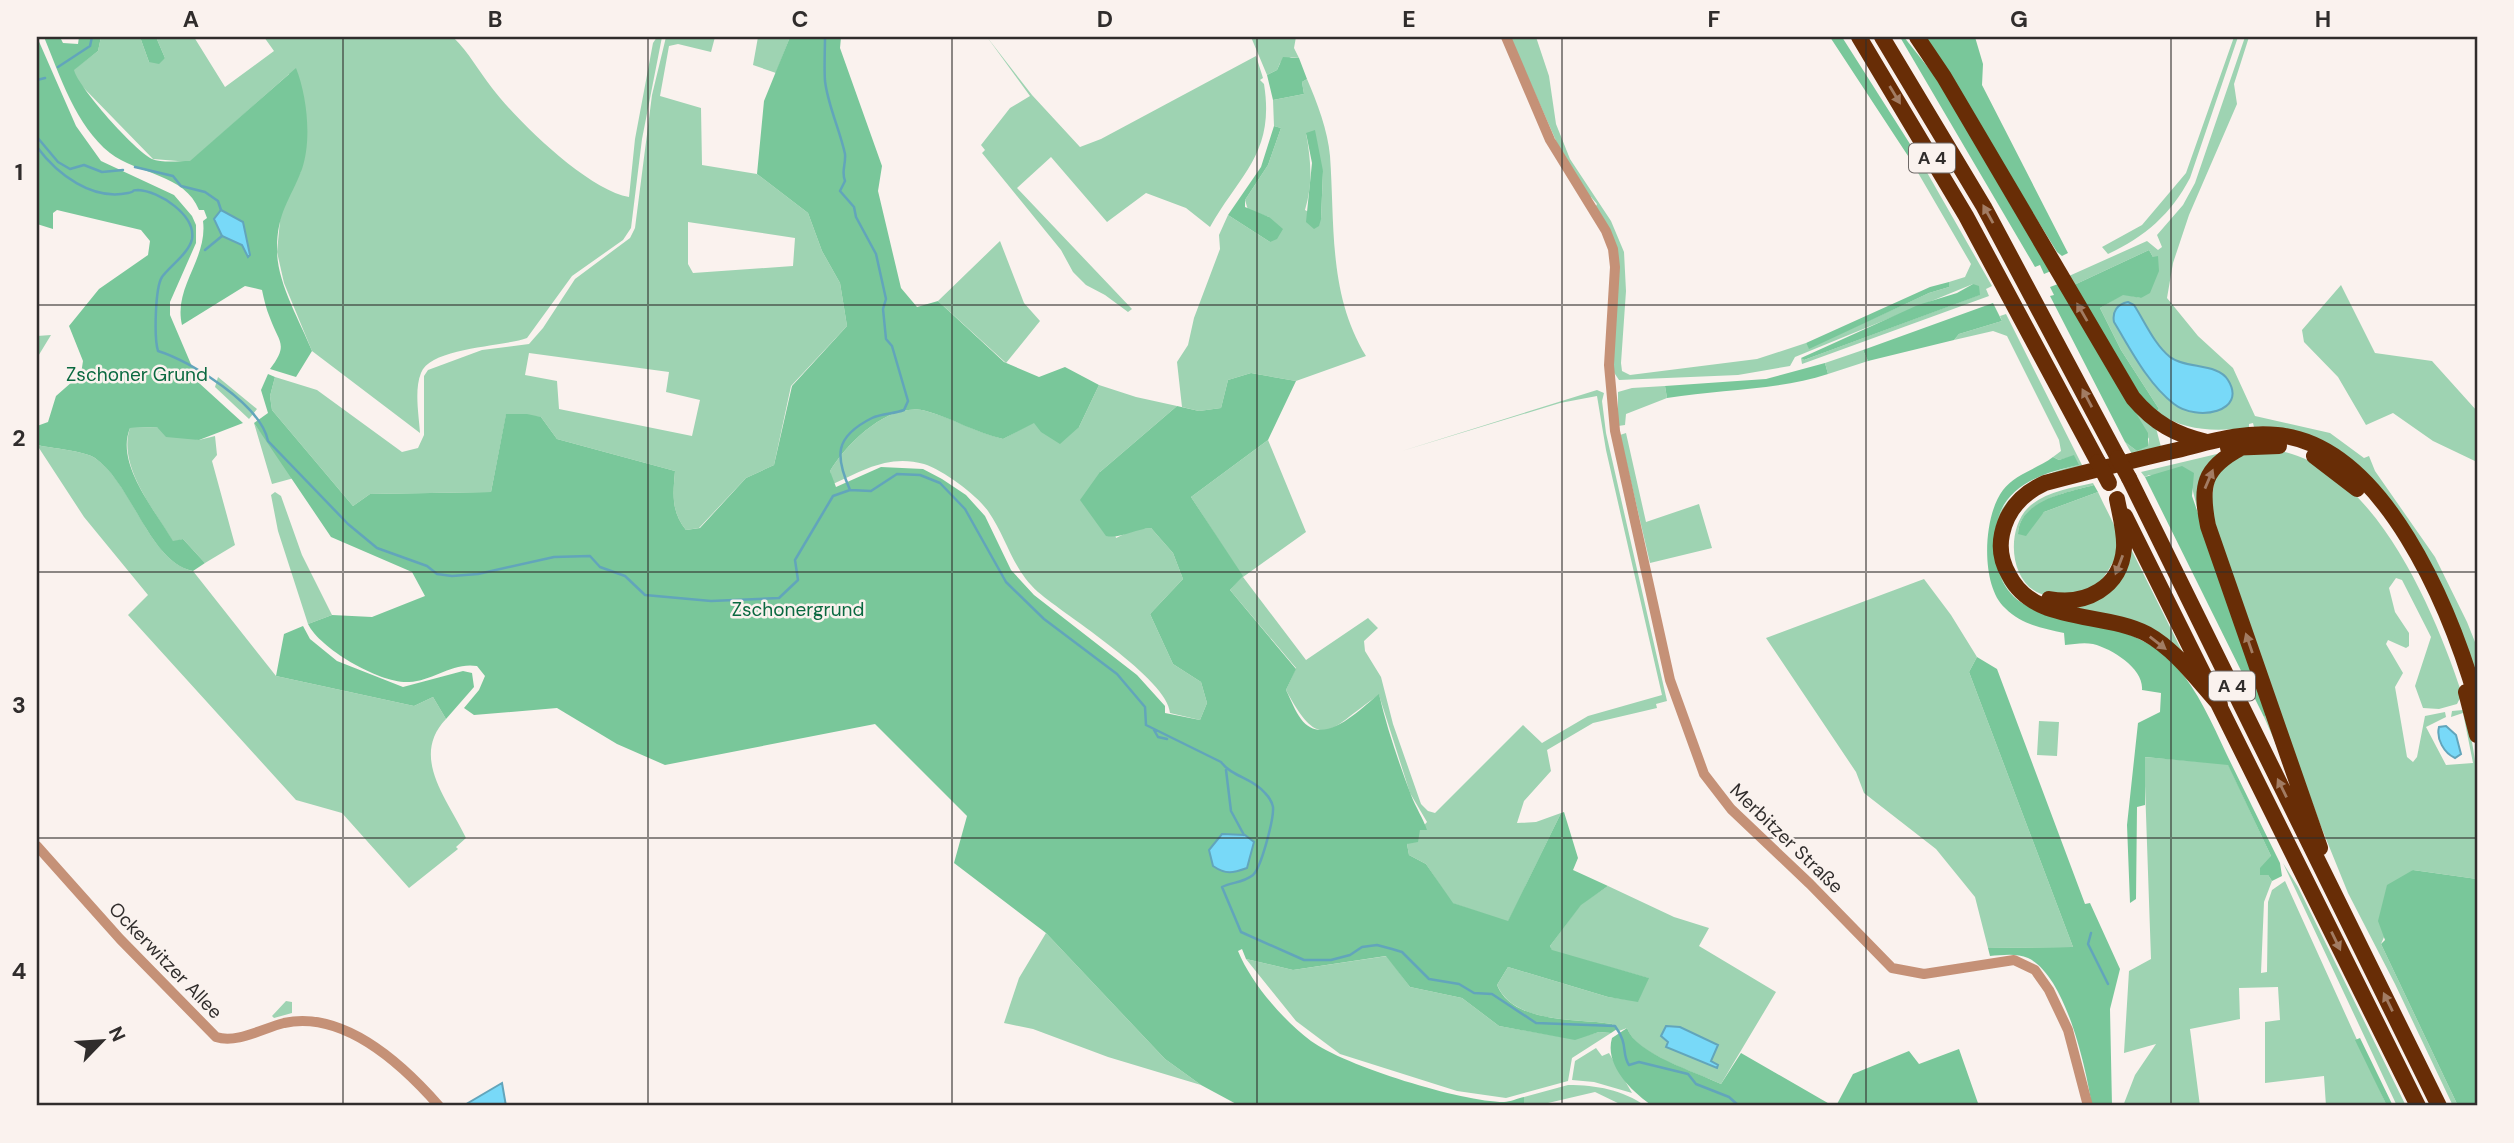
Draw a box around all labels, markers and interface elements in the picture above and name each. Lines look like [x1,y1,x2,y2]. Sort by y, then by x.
text: A [183,4,199,34]
text: B [488,4,502,34]
text: C [792,4,808,34]
text: D [1097,4,1113,34]
text: E [1402,4,1416,34]
text: F [1708,4,1721,34]
text: G [2010,4,2028,34]
text: H [2315,4,2331,34]
one-way arrow [1889,85,1901,104]
road number: A 4 [1909,144,1955,173]
text: 1 [15,157,23,187]
one-way arrow [1982,205,1994,224]
one-way arrow [2076,302,2088,321]
park label: Zschoner Grund [66,362,208,387]
one-way arrow [2081,387,2093,407]
text: 2 [12,423,26,453]
one-way arrow [2203,468,2214,489]
one-way arrow [2113,555,2124,576]
park label: Zschonergrund [732,597,864,622]
one-way arrow [2243,633,2254,654]
one-way arrow [2149,635,2167,650]
road number: A 4 [2209,672,2255,700]
text: 3 [12,690,26,720]
street label: Merbitzer Straße [1725,778,1849,899]
one-way arrow [2277,778,2288,798]
street label: Ockerwitzer Allee [103,897,228,1024]
one-way arrow [2331,931,2342,951]
text: 4 [12,956,27,986]
one-way arrow [2382,992,2393,1012]
north arrow [66,1006,136,1076]
text: N [103,1022,131,1046]

